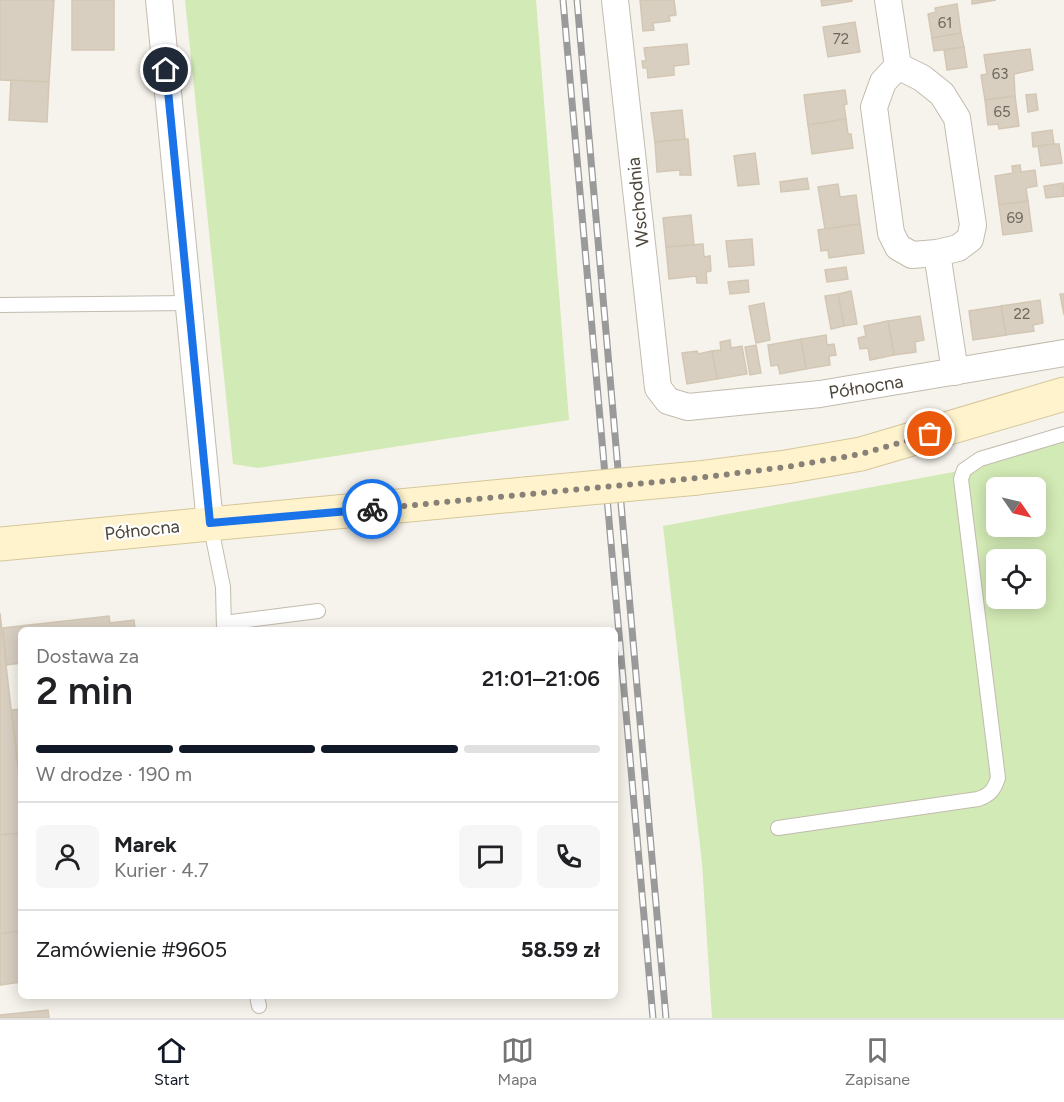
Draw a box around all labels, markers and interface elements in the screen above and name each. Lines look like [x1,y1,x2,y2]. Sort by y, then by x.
house number: 61 [938,14,952,32]
house number: 72 [833,30,849,48]
pin [140,44,191,95]
icon: home [149,53,182,86]
house number: 63 [992,65,1008,83]
house number: 65 [993,103,1011,121]
street label: Wschodnia [622,156,654,248]
house number: 69 [1007,209,1023,227]
house number: 22 [1014,305,1030,323]
street label: Północna [827,370,905,404]
pin [904,408,955,459]
icon: bag [913,417,946,450]
north arrow [986,477,1046,537]
map controls [986,477,1046,609]
courier [342,479,402,539]
icon: bike [356,493,389,526]
street label: Północna [103,515,181,545]
button: locate [986,549,1046,609]
text: Dostawa za [36,644,139,668]
text: 21:01–21:06 [482,665,600,692]
text: 2 min [36,667,133,714]
text: W drodze · 190 m [36,762,192,786]
button: person [36,825,99,888]
button: chat [459,825,522,888]
button: phone [537,825,600,888]
text: Marek [114,831,177,858]
text: Kurier · 4.7 [114,858,209,882]
text: Zamówienie #9605 [36,936,227,963]
text: 58.59 zł [521,936,600,963]
tab: Start [154,1034,190,1089]
tab: Mapa [498,1034,537,1089]
tab: Zapisane [845,1034,910,1089]

